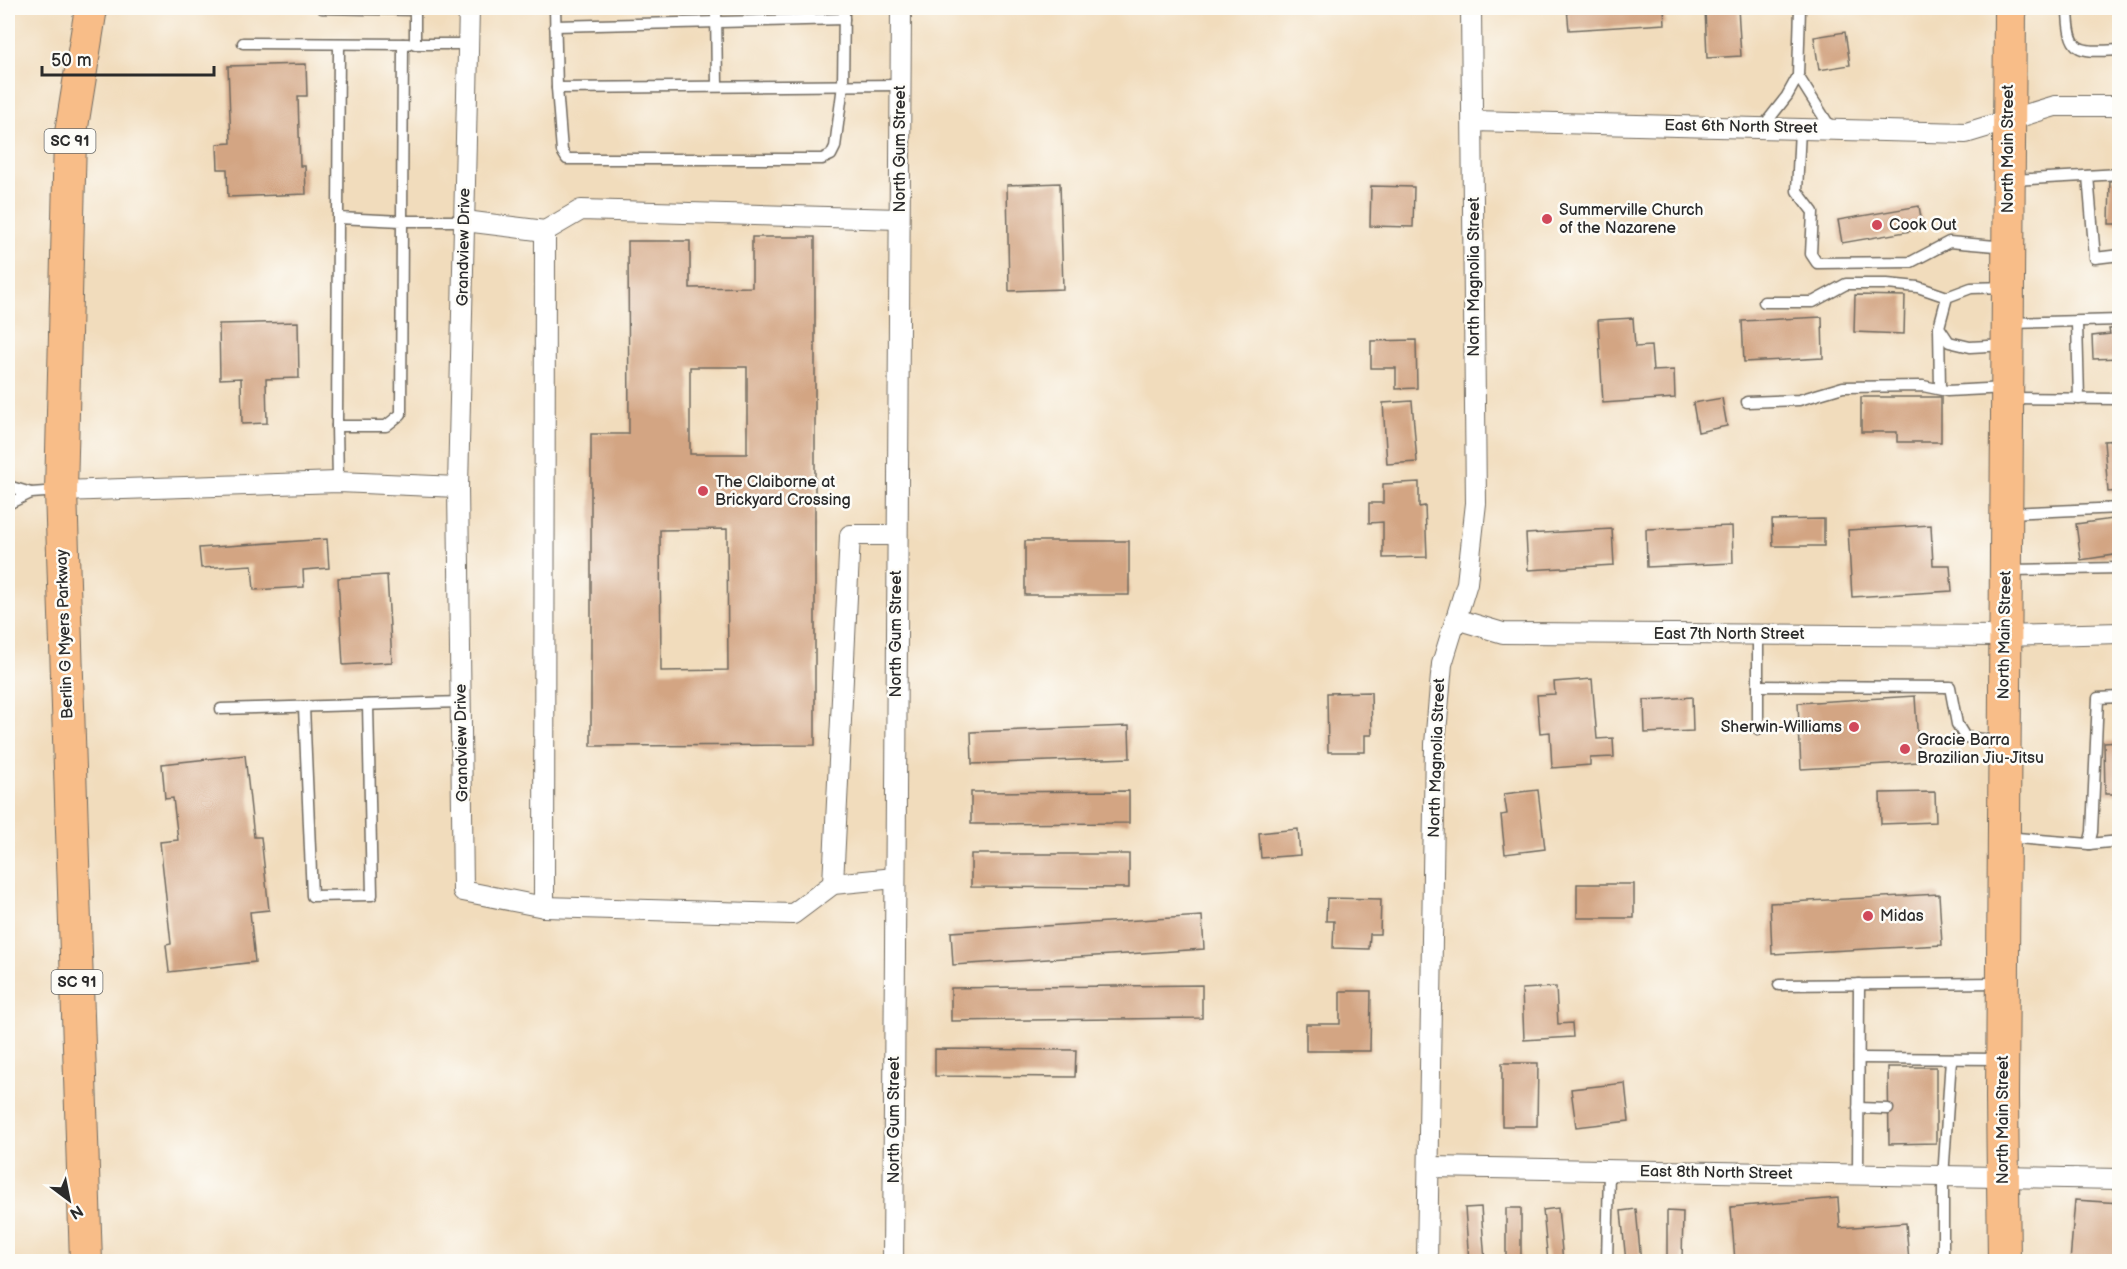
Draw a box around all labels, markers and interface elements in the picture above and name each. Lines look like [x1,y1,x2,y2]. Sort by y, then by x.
scale bar [42,39,214,77]
text: 50 m [51,50,92,71]
street label: North Gum Street [891,85,910,213]
street label: North Main Street [1999,85,2018,213]
street label: East 6th North Street [1664,116,1818,138]
road number: SC 91 [44,129,96,153]
street label: Grandview Drive [453,187,475,306]
street label: North Magnolia Street [1465,197,1484,357]
place label: Summerville Church of the Nazarene [1559,201,1704,238]
marker: Summerville Church of the Nazarene [1540,212,1554,226]
place label: Cook Out [1889,216,1957,235]
marker: Cook Out [1870,218,1884,232]
place label: The Claiborne at Brickyard Crossing [715,473,851,510]
marker: The Claiborne at Brickyard Crossing [696,484,710,498]
street label: Berlin G Myers Parkway [53,548,77,719]
street label: North Gum Street [887,570,906,698]
street label: North Main Street [1994,570,2016,700]
street label: East 7th North Street [1653,625,1805,644]
street label: North Magnolia Street [1425,678,1449,838]
street label: Grandview Drive [451,683,473,802]
place label: Sherwin-Williams [1721,718,1842,737]
marker: Sherwin-Williams [1847,720,1861,734]
place label: Gracie Barra Brazilian Jiu-Jitsu [1917,731,2044,768]
marker: Gracie Barra Brazilian Jiu-Jitsu [1898,742,1912,756]
place label: Midas [1880,907,1924,926]
marker: Midas [1861,909,1875,923]
road number: SC 91 [52,970,103,994]
street label: North Gum Street [885,1056,904,1184]
street label: North Main Street [1994,1056,2013,1184]
street label: East 8th North Street [1639,1162,1793,1184]
north arrow [39,1170,99,1230]
text: N [66,1200,86,1223]

